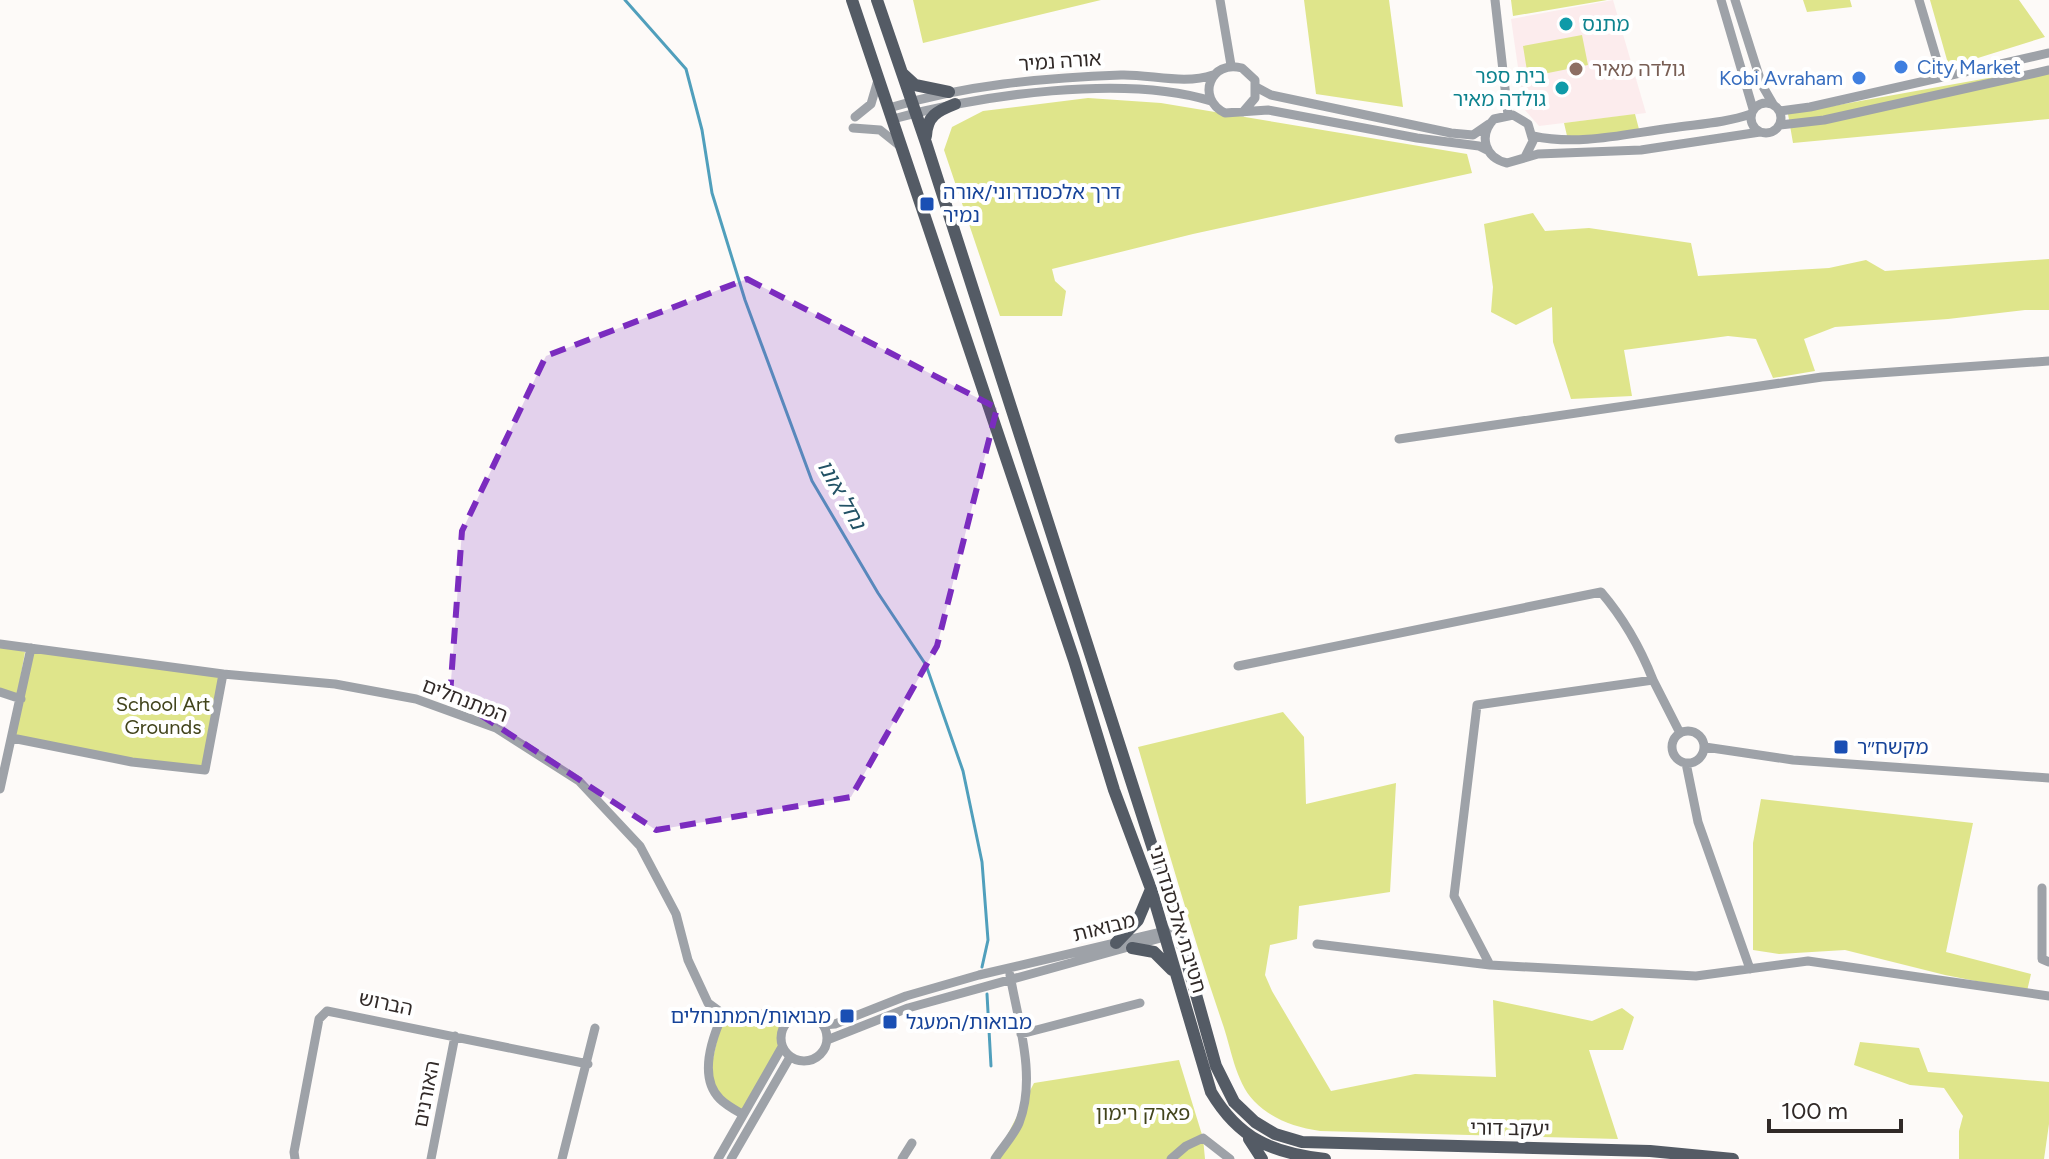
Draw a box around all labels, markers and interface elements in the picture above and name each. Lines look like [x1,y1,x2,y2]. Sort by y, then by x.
place label: מתנס [1582,12,1629,36]
marker: מתנס [1557,15,1575,33]
street label: אורה נמיר [1018,46,1102,76]
place label: City Market [1917,55,2021,79]
place label: גולדה מאיר [1592,57,1686,81]
marker: City Market [1892,58,1910,76]
marker: גולדה מאיר [1567,60,1585,78]
place label: בית ספר גולדה מאיר [1453,64,1547,111]
place label: Kobi Avraham [1719,66,1843,90]
marker: Kobi Avraham [1850,69,1868,87]
marker: בית ספר גולדה מאיר [1553,79,1571,97]
place label: דרך אלכסנדרוני/אורה נמיר [943,180,1121,227]
marker: דרך אלכסנדרוני/אורה נמיר [918,195,936,213]
water label: נחל אונו [811,455,872,535]
street label: המתנחלים [419,673,511,727]
park label: School Art Grounds [116,692,210,739]
place label: מקשח״ר [1857,735,1928,759]
marker: מקשח״ר [1832,738,1850,756]
street label: חטיבת אלכסנדרוני [1144,842,1212,996]
street label: מבואות [1071,908,1137,946]
street label: הברוש [357,986,415,1020]
place label: מבואות/המתנחלים [671,1004,831,1028]
marker: מבואות/המתנחלים [838,1007,856,1025]
place label: מבואות/המעגל [906,1010,1032,1034]
marker: מבואות/המעגל [881,1013,899,1031]
street label: האורנים [408,1058,444,1130]
scale bar [1769,1083,1901,1133]
text: 100 m [1781,1096,1848,1125]
park label: פארק רימון [1096,1101,1190,1125]
street label: יעקב דורי [1470,1115,1550,1141]

